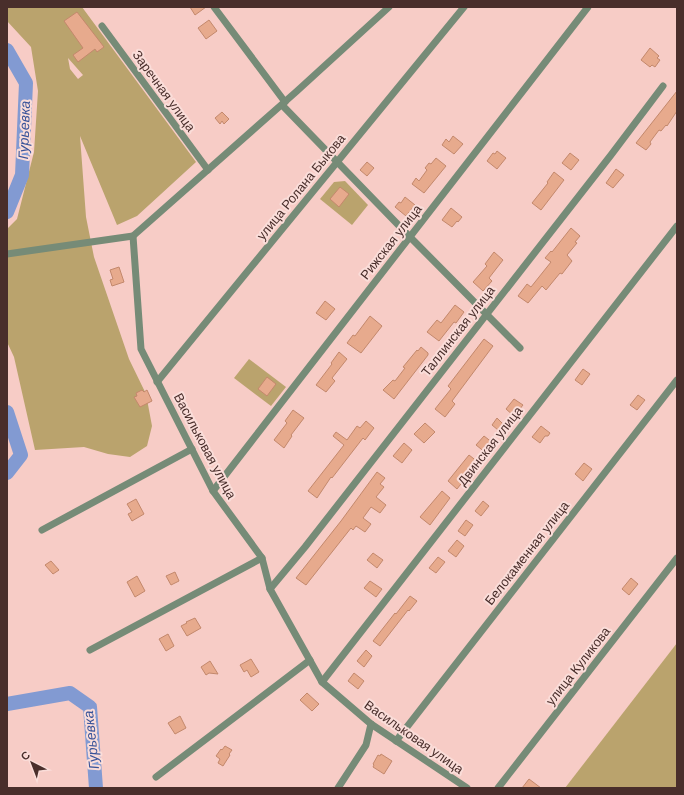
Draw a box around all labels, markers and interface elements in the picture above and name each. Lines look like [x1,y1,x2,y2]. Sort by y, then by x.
street label: Заречная улица [129,47,200,136]
water label: Гурьевка [14,100,34,160]
street label: улица Ролана Быкова [253,130,350,244]
street label: Рижская улица [356,200,426,283]
street label: Таллинская улица [417,282,499,380]
street label: Васильковая улица [170,390,240,502]
street label: Двинская улица [454,402,527,489]
street label: Белокаменная улица [481,497,573,608]
street label: улица Куликова [542,623,614,709]
street label: Васильковая улица [361,696,468,778]
water label: Гурьевка [79,710,103,770]
north arrow [12,743,52,783]
text: С [18,748,33,763]

